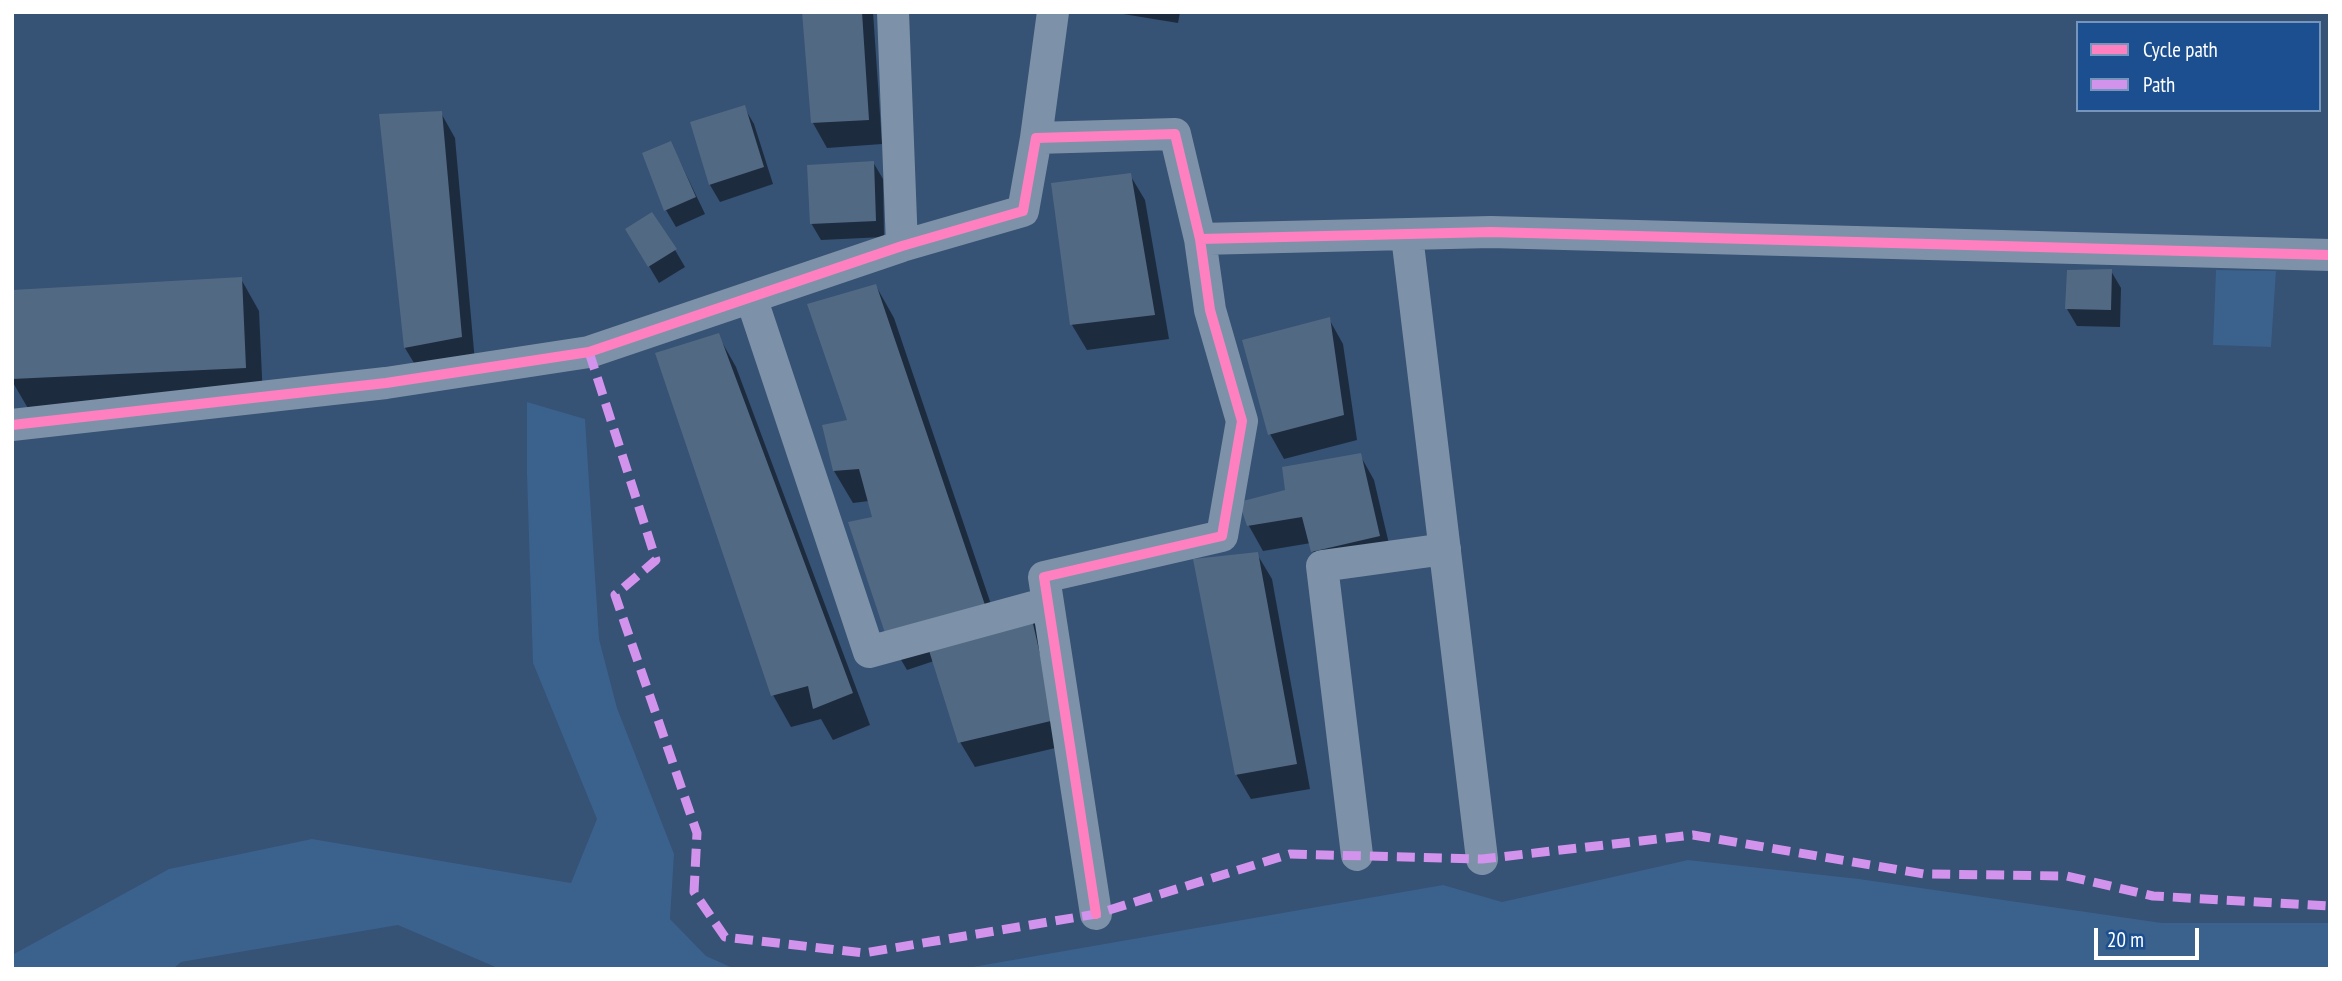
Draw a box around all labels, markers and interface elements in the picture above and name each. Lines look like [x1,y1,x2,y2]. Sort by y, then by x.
legend [2076,21,2321,112]
text: Cycle path [2143,36,2218,63]
text: Path [2143,71,2175,98]
scale bar [2097,914,2202,958]
text: 20 m [2107,926,2144,953]

